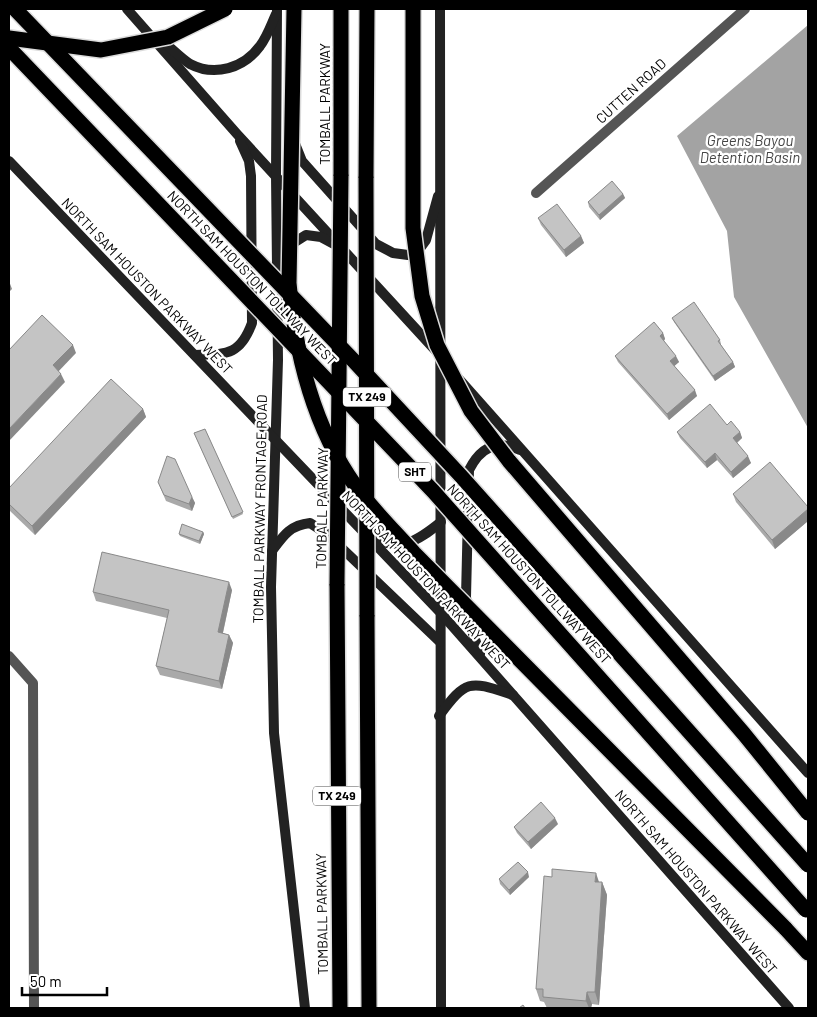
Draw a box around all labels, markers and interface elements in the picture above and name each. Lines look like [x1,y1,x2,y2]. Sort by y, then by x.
street label: TOMBALL PARKWAY [316,43,333,165]
street label: CUTTEN ROAD [592,55,669,127]
water label: Greens Bayou Detention Basin [700,131,800,166]
street label: NORTH SAM HOUSTON TOLLWAY WEST [164,187,341,369]
street label: NORTH SAM HOUSTON PARKWAY WEST [58,194,236,377]
road number: TX 249 [343,388,391,407]
street label: TOMBALL PARKWAY FRONTAGE ROAD [249,394,270,624]
street label: TOMBALL PARKWAY [312,447,331,569]
road number: SHT [399,462,431,482]
street label: NORTH SAM HOUSTON TOLLWAY WEST [444,480,615,667]
street label: NORTH SAM HOUSTON PARKWAY WEST [339,487,514,673]
road number: TX 249 [313,786,361,806]
street label: NORTH SAM HOUSTON PARKWAY WEST [612,786,781,977]
street label: TOMBALL PARKWAY [312,853,331,975]
scale bar [22,964,108,996]
text: 50 m [30,972,62,990]

